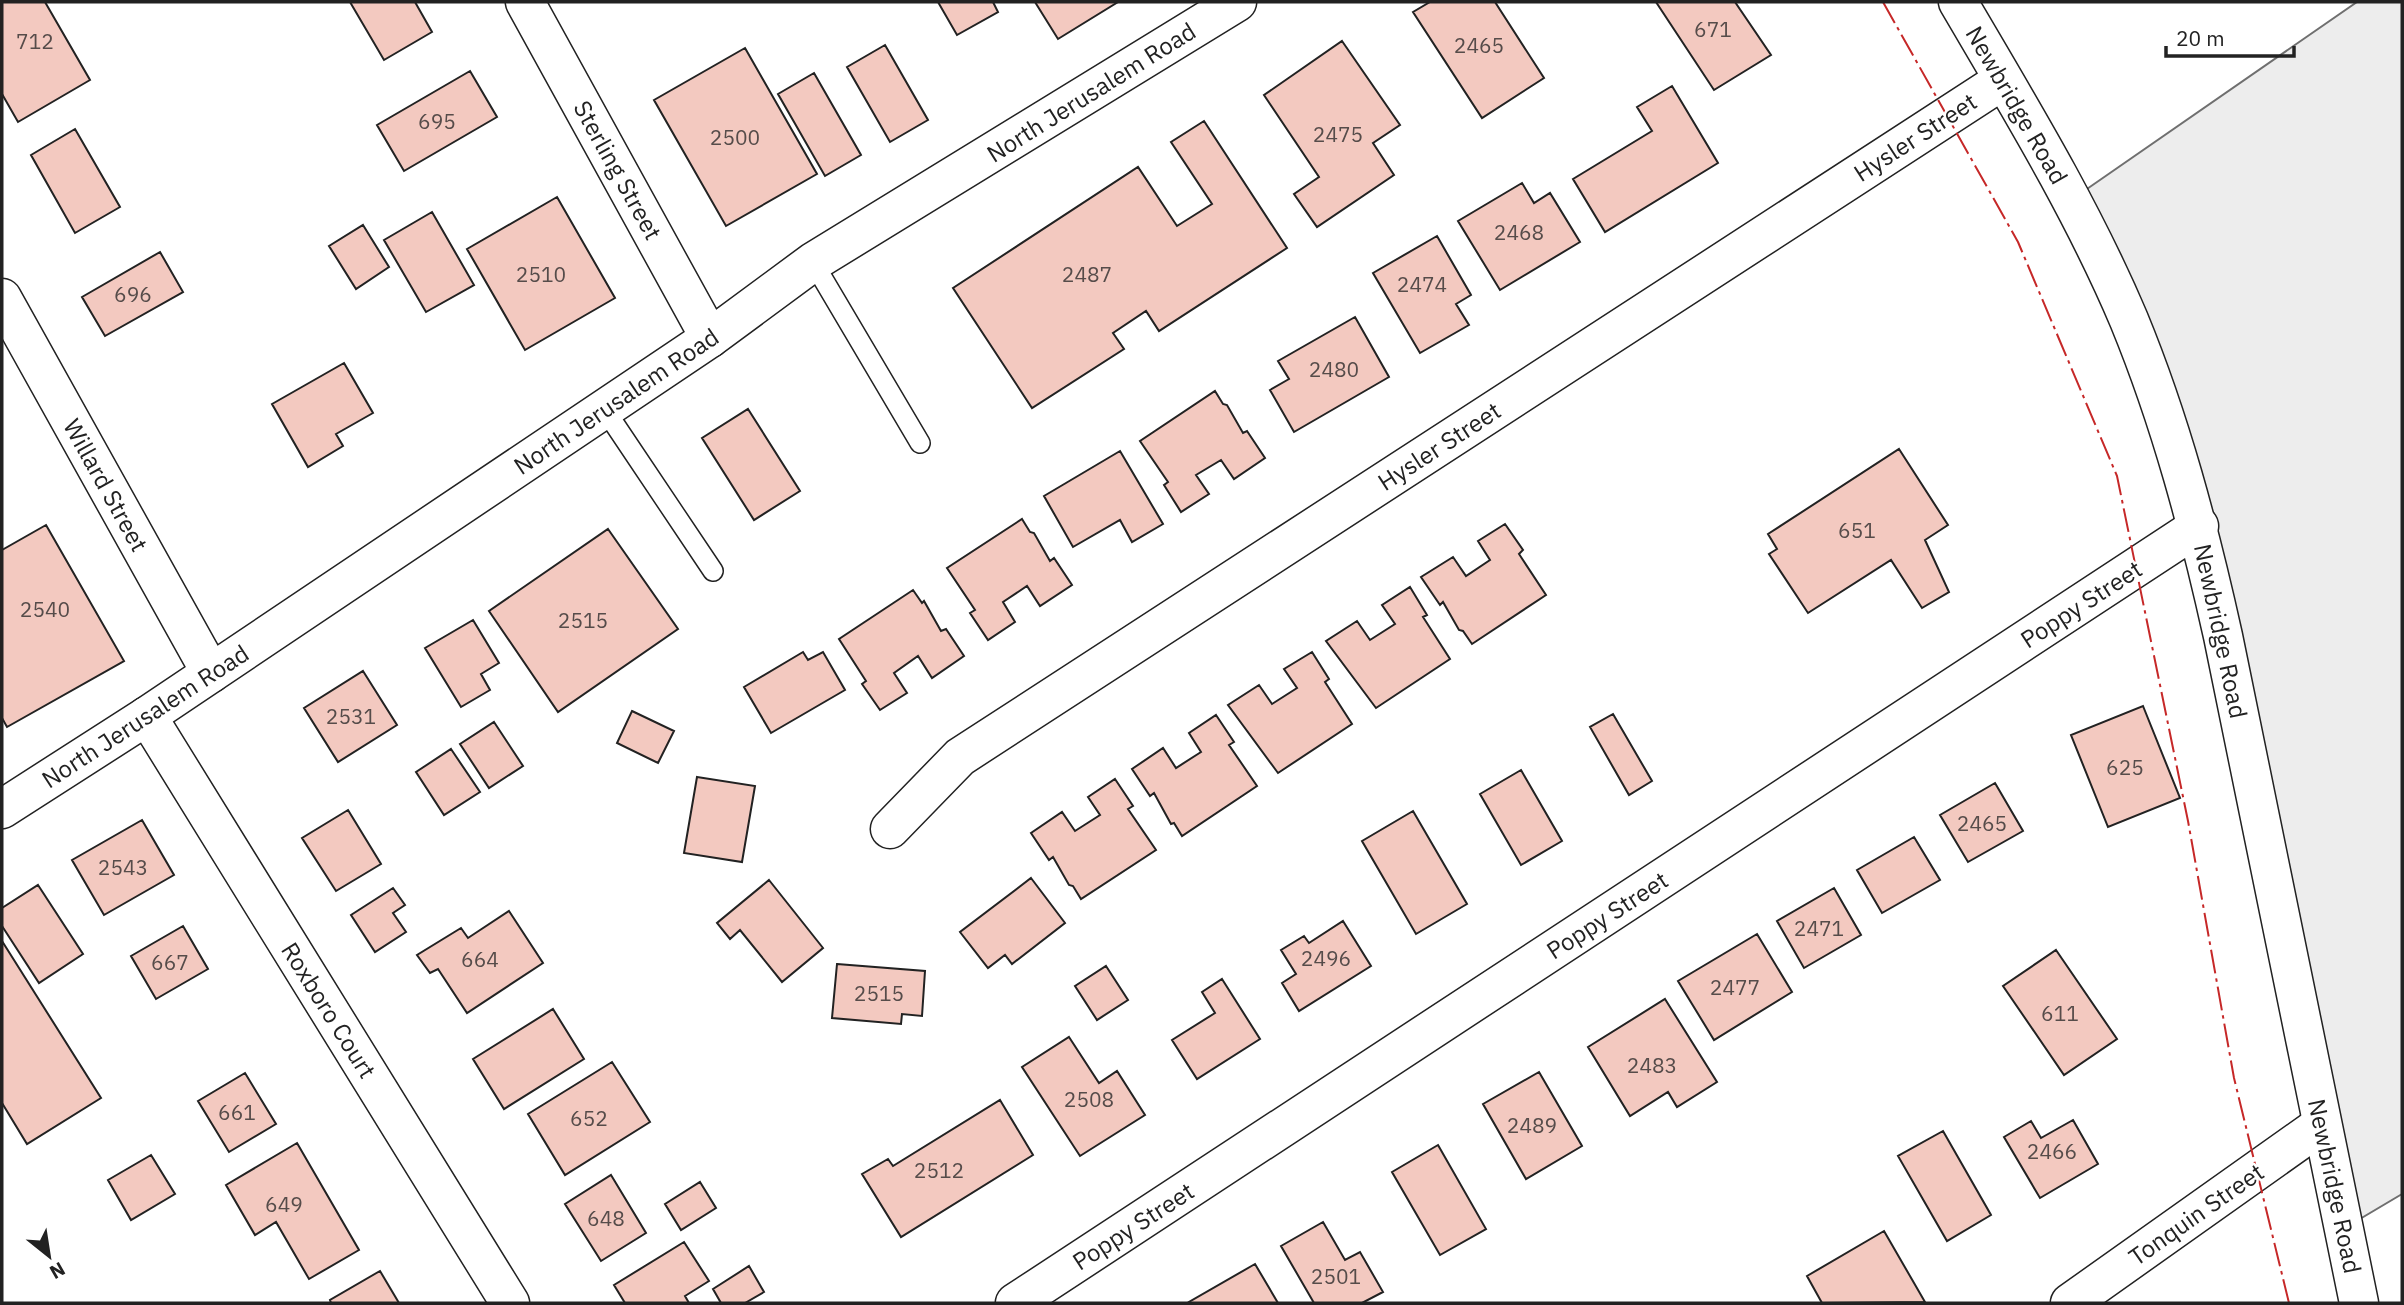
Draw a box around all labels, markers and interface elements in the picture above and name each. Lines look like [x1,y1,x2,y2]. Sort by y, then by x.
scale bar [2166,14,2294,58]
street label: North Jerusalem Road [980,15,1202,169]
house number: 671 [1694,15,1732,43]
street label: Newbridge Road [1959,20,2075,190]
text: 20 m [2176,24,2225,52]
house number: 712 [16,27,54,55]
house number: 2465 [1454,31,1504,59]
street label: Hysler Street [1847,85,1983,189]
street label: Sterling Street [567,95,669,245]
house number: 695 [418,107,456,135]
house number: 2475 [1313,120,1363,148]
house number: 2500 [710,123,760,151]
house number: 2468 [1494,218,1544,246]
house number: 2510 [516,260,566,288]
house number: 2487 [1062,260,1112,288]
house number: 2474 [1397,270,1447,298]
house number: 696 [114,280,152,308]
street label: North Jerusalem Road [507,320,725,482]
house number: 2480 [1309,355,1359,383]
street label: Hysler Street [1371,394,1507,498]
street label: Willard Street [56,413,156,557]
house number: 651 [1838,516,1876,544]
street label: Newbridge Road [2187,541,2255,721]
street label: Poppy Street [2014,553,2148,655]
house number: 2540 [20,595,70,623]
house number: 2515 [558,606,608,634]
street label: North Jerusalem Road [35,637,255,795]
house number: 2531 [326,702,376,730]
house number: 625 [2106,753,2144,781]
house number: 2465 [1957,809,2007,837]
house number: 2543 [98,853,148,881]
street label: Poppy Street [1540,864,1674,966]
house number: 2471 [1794,914,1844,942]
street label: Roxboro Court [274,936,384,1084]
house number: 2496 [1301,944,1351,972]
house number: 664 [461,945,499,973]
house number: 667 [151,948,189,976]
house number: 2477 [1710,973,1760,1001]
house number: 2515 [854,979,904,1007]
house number: 611 [2041,999,2079,1027]
house number: 2483 [1627,1051,1677,1079]
house number: 2508 [1064,1085,1114,1113]
street label: Newbridge Road [2301,1096,2369,1276]
house number: 661 [218,1098,256,1126]
house number: 652 [570,1104,608,1132]
house number: 2489 [1507,1111,1557,1139]
house number: 2466 [2027,1137,2077,1165]
house number: 2512 [914,1156,964,1184]
street label: Tonquin Street [2122,1156,2270,1272]
street label: Poppy Street [1066,1175,1200,1277]
house number: 649 [265,1190,303,1218]
house number: 648 [587,1204,625,1232]
north arrow [14,1221,84,1291]
text: N [46,1257,69,1285]
house number: 2501 [1311,1262,1361,1290]

